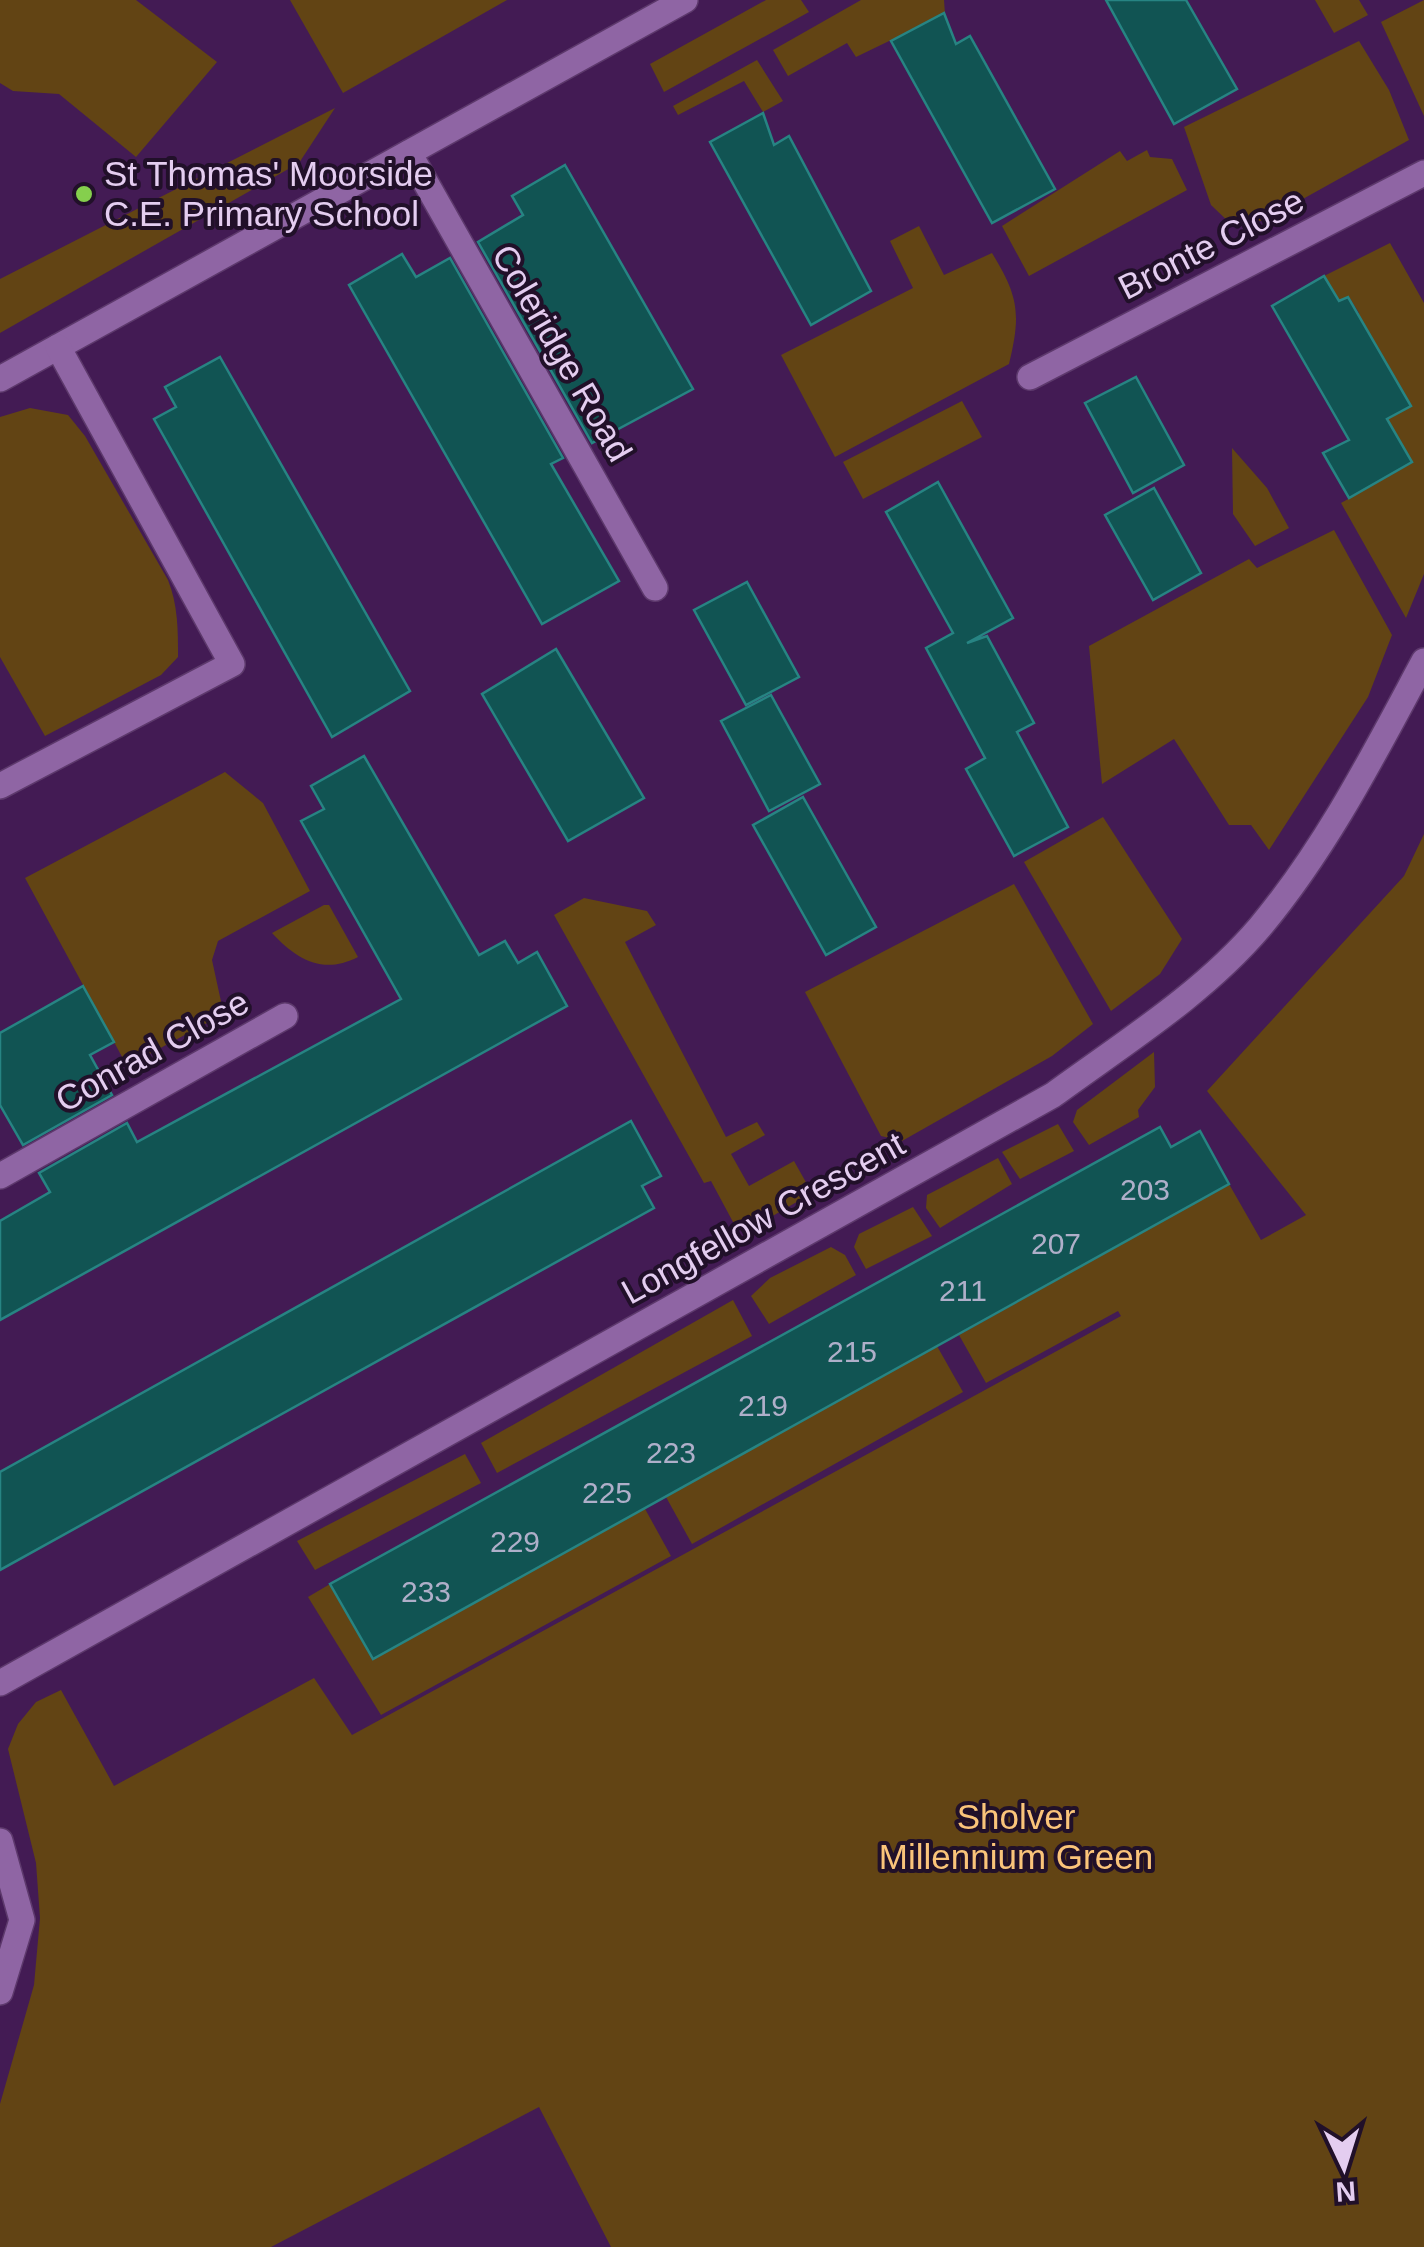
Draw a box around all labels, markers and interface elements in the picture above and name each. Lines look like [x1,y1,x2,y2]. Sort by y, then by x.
place label: St Thomas' Moorside C.E. Primary School [104,154,433,233]
street label: Bronte Close [1112,180,1310,307]
marker: St Thomas' Moorside C.E. Primary School [73,183,95,205]
street label: Coleridge Road [485,238,640,468]
street label: Conrad Close [49,982,255,1119]
street label: Longfellow Crescent [615,1124,911,1311]
house number: 203 [1120,1173,1170,1206]
house number: 207 [1031,1227,1081,1260]
house number: 211 [939,1274,987,1307]
house number: 215 [827,1335,877,1368]
house number: 219 [738,1389,788,1422]
house number: 223 [646,1436,696,1469]
house number: 225 [582,1476,632,1509]
house number: 229 [490,1525,540,1558]
house number: 233 [401,1575,451,1608]
park label: Sholver Millennium Green [879,1797,1153,1876]
north arrow [1294,2117,1394,2217]
text: N [1335,2175,1357,2208]

